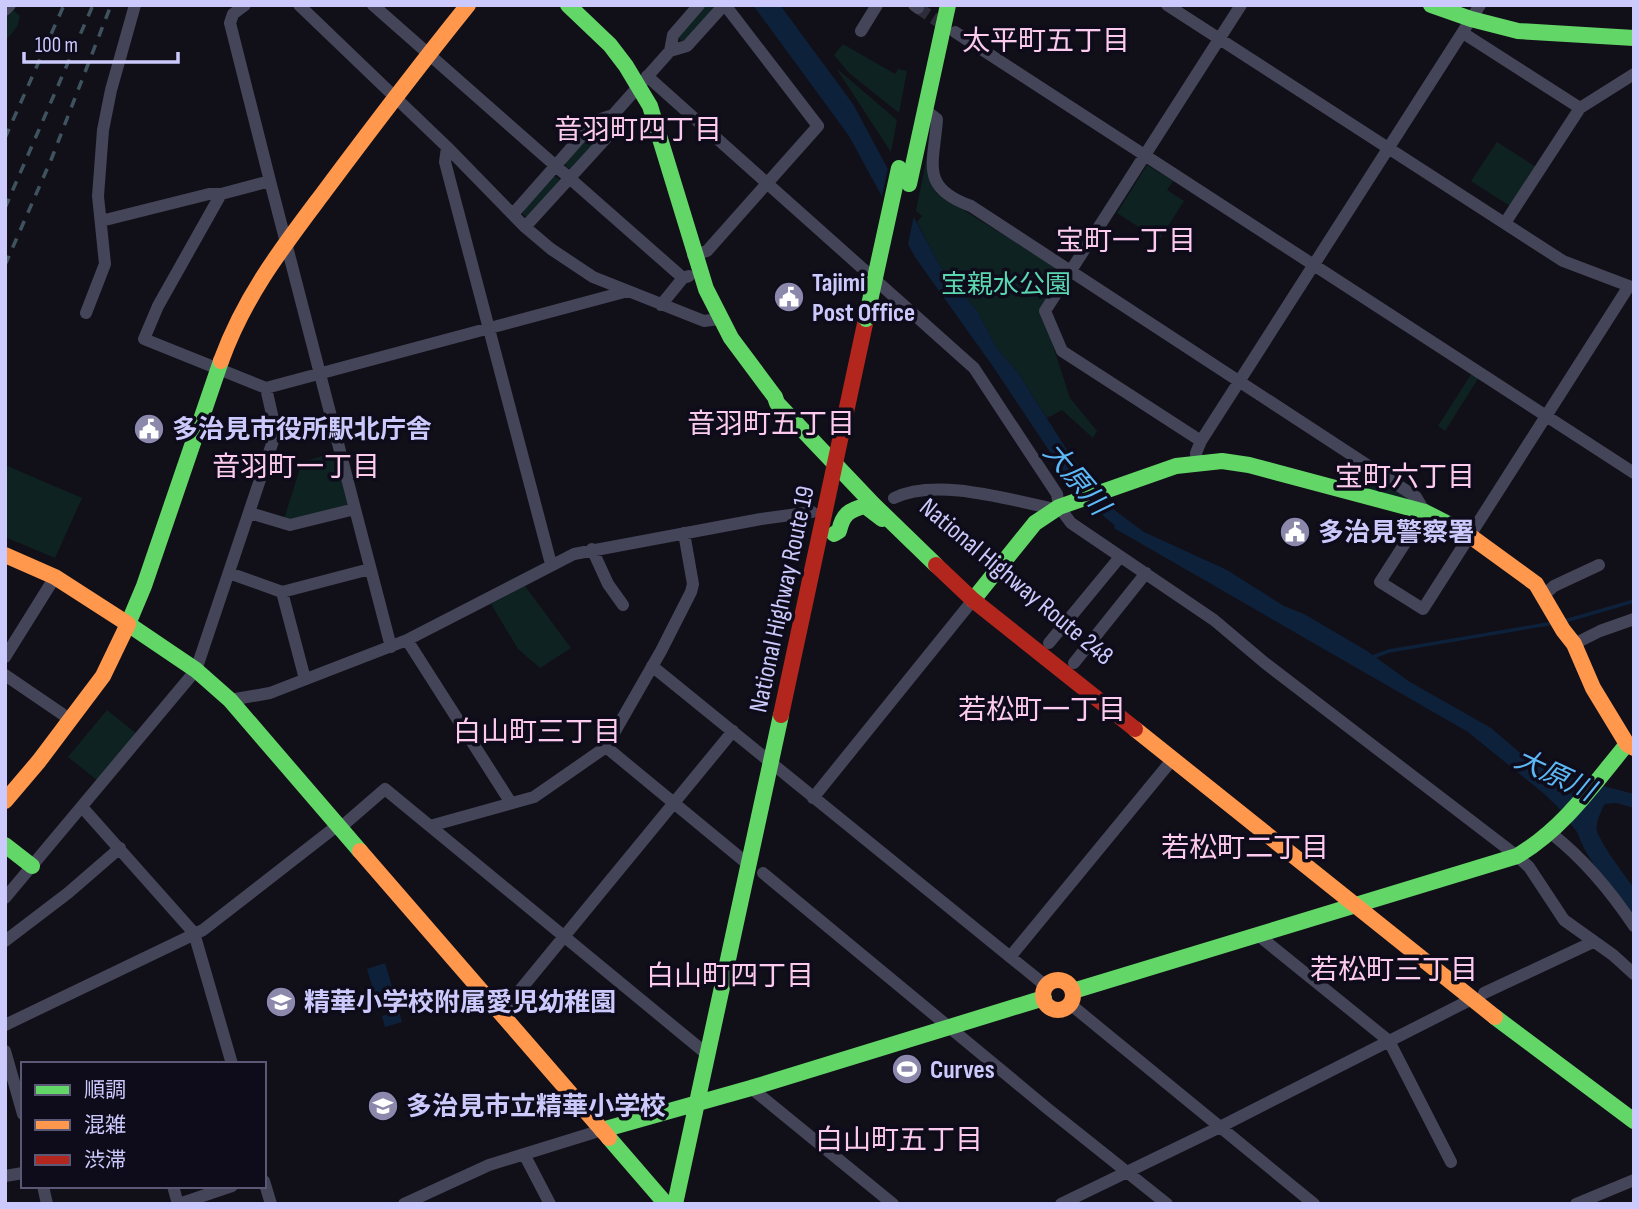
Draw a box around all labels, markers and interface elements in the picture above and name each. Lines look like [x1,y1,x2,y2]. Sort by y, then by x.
scale bar [24,21,178,65]
district label: 太平町五丁目 [962,25,1130,58]
text: 100 m [35,33,78,58]
district label: 音羽町四丁目 [554,114,722,147]
district label: 宝町一丁目 [1056,225,1196,258]
place label: Tajimi Post Office [812,268,915,329]
park label: 宝親水公園 [941,270,1071,301]
public building icon: Tajimi Post Office [772,280,806,314]
district label: 音羽町五丁目 [687,408,855,441]
public building icon: 多治見市役所駅北庁舎 [132,412,166,446]
place label: 多治見市役所駅北庁舎 [172,415,432,446]
water label: 大原川 [1036,436,1117,524]
district label: 音羽町一丁目 [212,451,380,484]
district label: 宝町六丁目 [1335,461,1475,494]
street label: National Highway Route 19 [743,483,822,716]
street label: National Highway Route 248 [913,492,1119,672]
public building icon: 多治見警察署 [1278,515,1312,549]
place label: 多治見警察署 [1318,518,1474,549]
district label: 若松町一丁目 [958,694,1126,727]
district label: 白山町三丁目 [453,716,621,749]
water label: 大原川 [1509,743,1602,809]
district label: 若松町二丁目 [1161,832,1329,865]
district label: 若松町三丁目 [1310,954,1478,987]
district label: 白山町四丁目 [646,960,814,993]
school or university icon: 精華小学校附属愛児幼稚園 [264,985,298,1019]
place label: 精華小学校附属愛児幼稚園 [304,988,616,1019]
sports icon: Curves [890,1052,924,1086]
place label: Curves [930,1055,995,1086]
legend [21,1062,266,1188]
text: 順調 [84,1078,126,1103]
school or university icon: 多治見市立精華小学校 [366,1089,400,1123]
place label: 多治見市立精華小学校 [406,1092,666,1123]
text: 混雑 [84,1113,126,1138]
district label: 白山町五丁目 [815,1124,983,1157]
text: 渋滞 [84,1148,126,1173]

